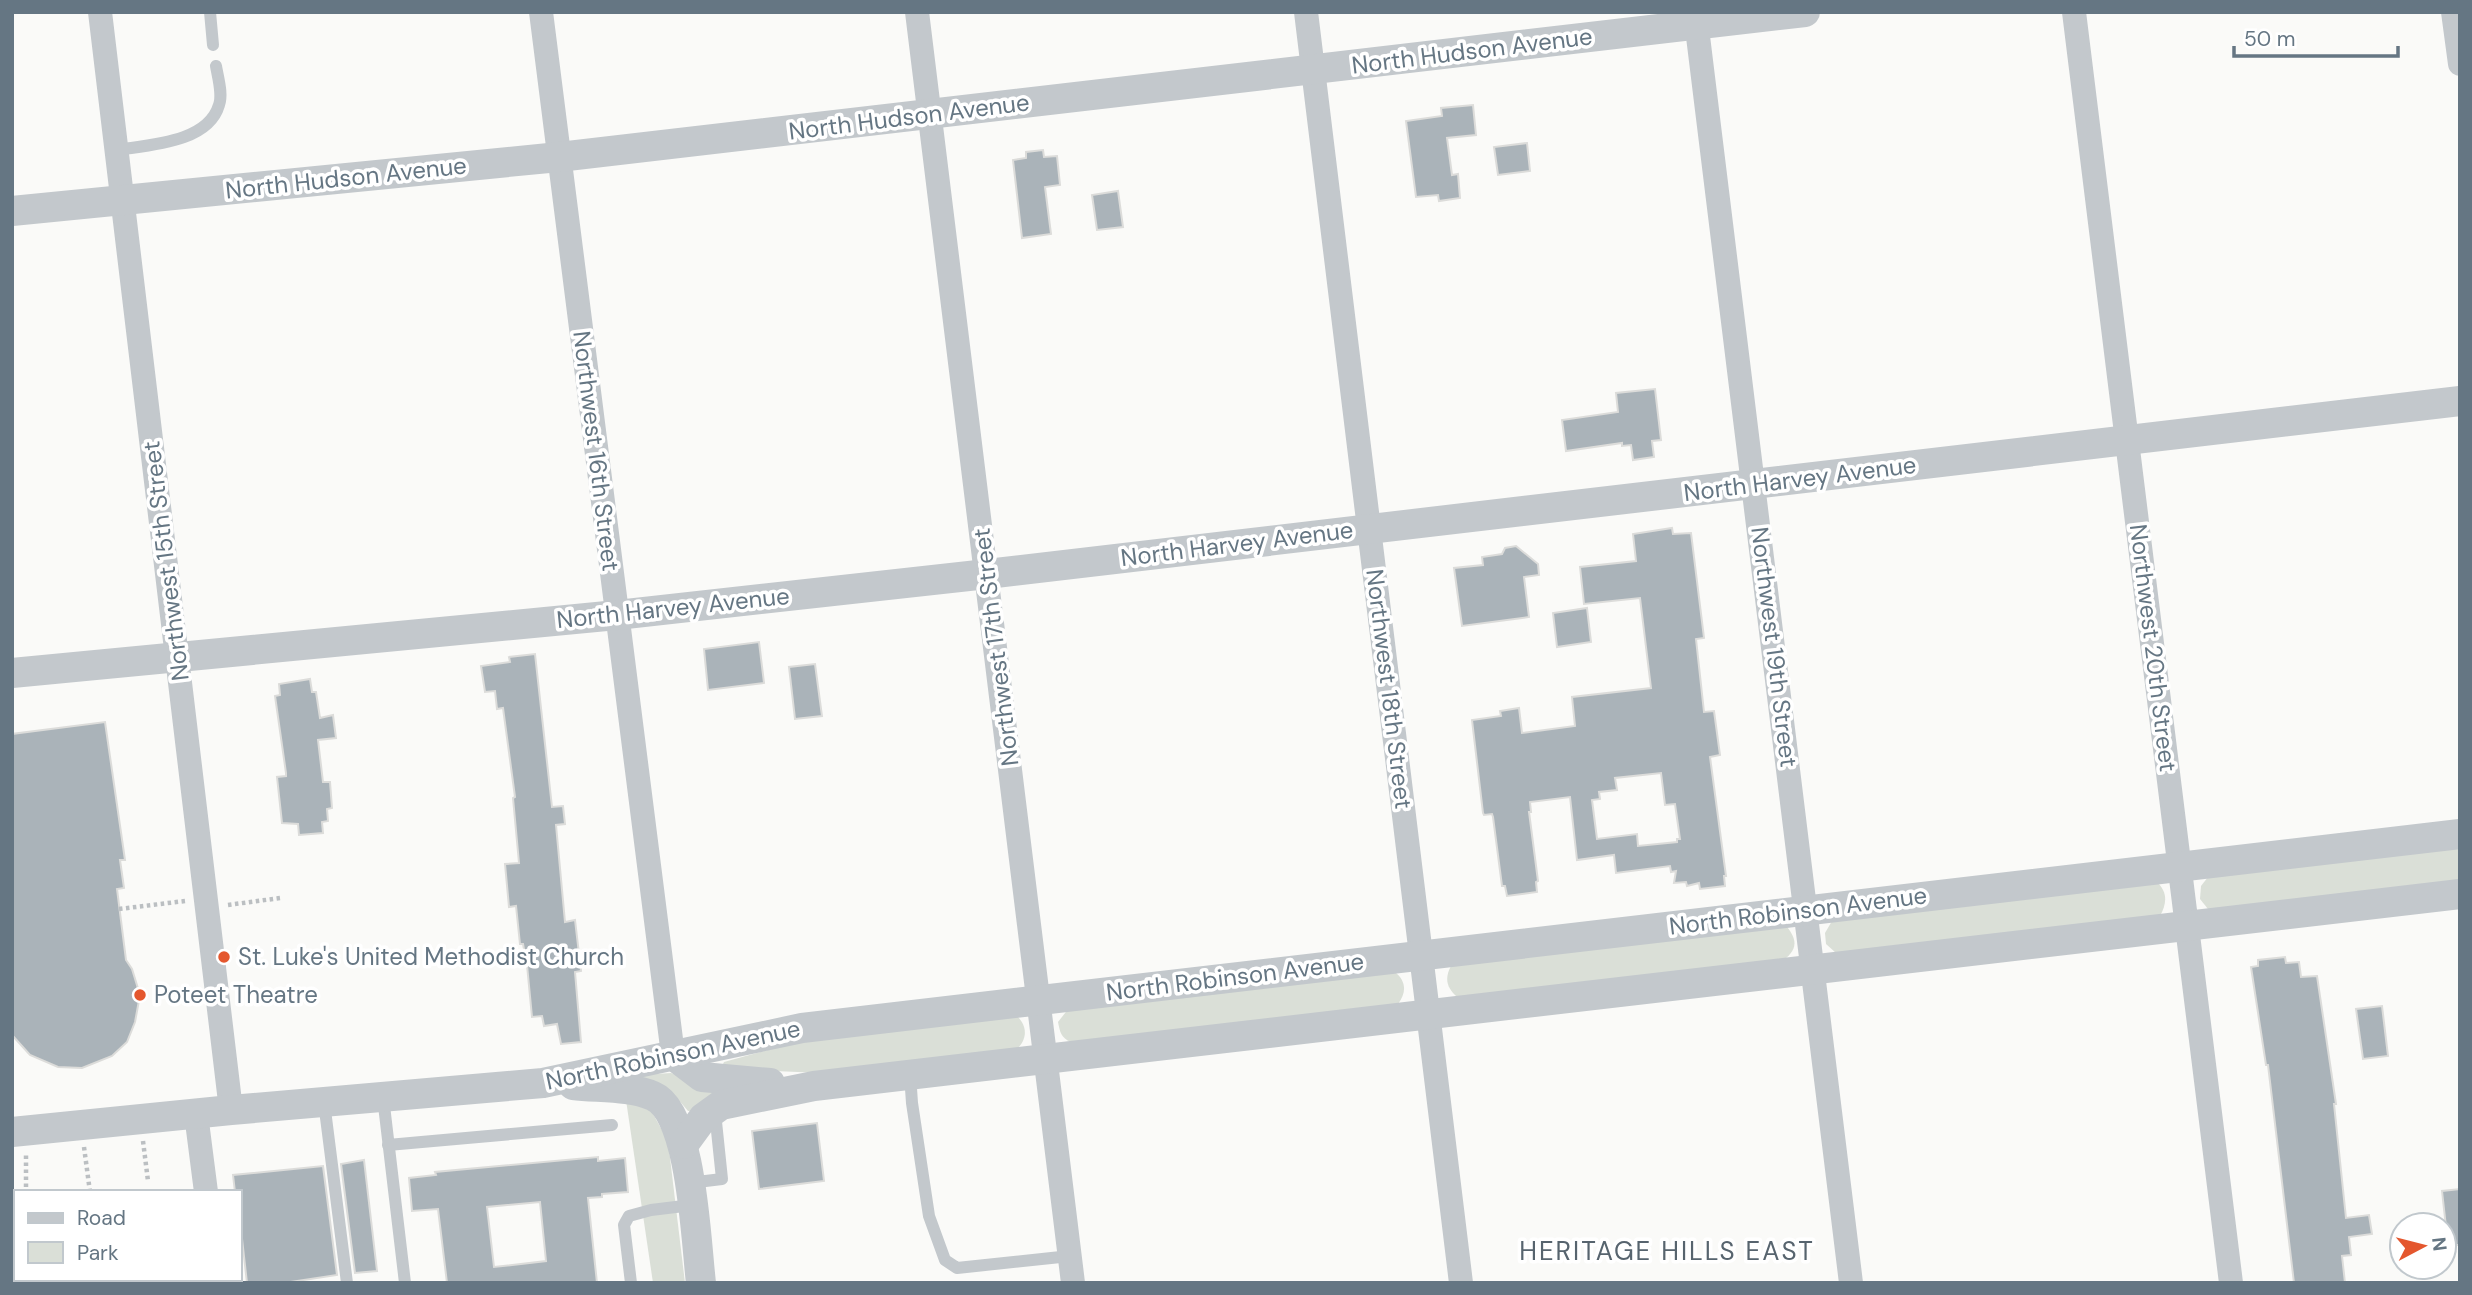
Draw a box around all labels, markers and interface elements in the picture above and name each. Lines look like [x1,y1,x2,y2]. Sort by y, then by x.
scale bar [2234,14,2398,58]
street label: North Hudson Avenue [1350,20,1594,81]
text: 50 m [2244,25,2295,53]
street label: North Hudson Avenue [787,86,1031,147]
street label: North Hudson Avenue [224,149,468,206]
street label: Northwest 16th Street [566,329,627,573]
street label: Northwest 15th Street [135,439,196,683]
street label: North Harvey Avenue [1682,449,1918,508]
street label: North Harvey Avenue [1119,514,1355,573]
street label: Northwest 20th Street [2123,522,2184,774]
street label: Northwest 19th Street [1744,525,1805,769]
street label: Northwest 17th Street [966,526,1025,768]
street label: Northwest 18th Street [1359,567,1420,811]
street label: North Harvey Avenue [555,580,791,635]
street label: North Robinson Avenue [1667,879,1929,942]
place label: St. Luke's United Methodist Church [238,941,624,972]
street label: North Robinson Avenue [1104,945,1366,1008]
marker: St. Luke's United Methodist Church [216,949,232,965]
place label: Poteet Theatre [154,979,318,1010]
marker: Poteet Theatre [132,987,148,1003]
street label: North Robinson Avenue [543,1012,803,1097]
legend [14,1190,242,1281]
text: Road [77,1204,126,1232]
north arrow [2388,1211,2458,1281]
district label: HERITAGE HILLS EAST [1519,1234,1815,1268]
text: N [2426,1236,2453,1252]
text: Park [77,1239,119,1267]

